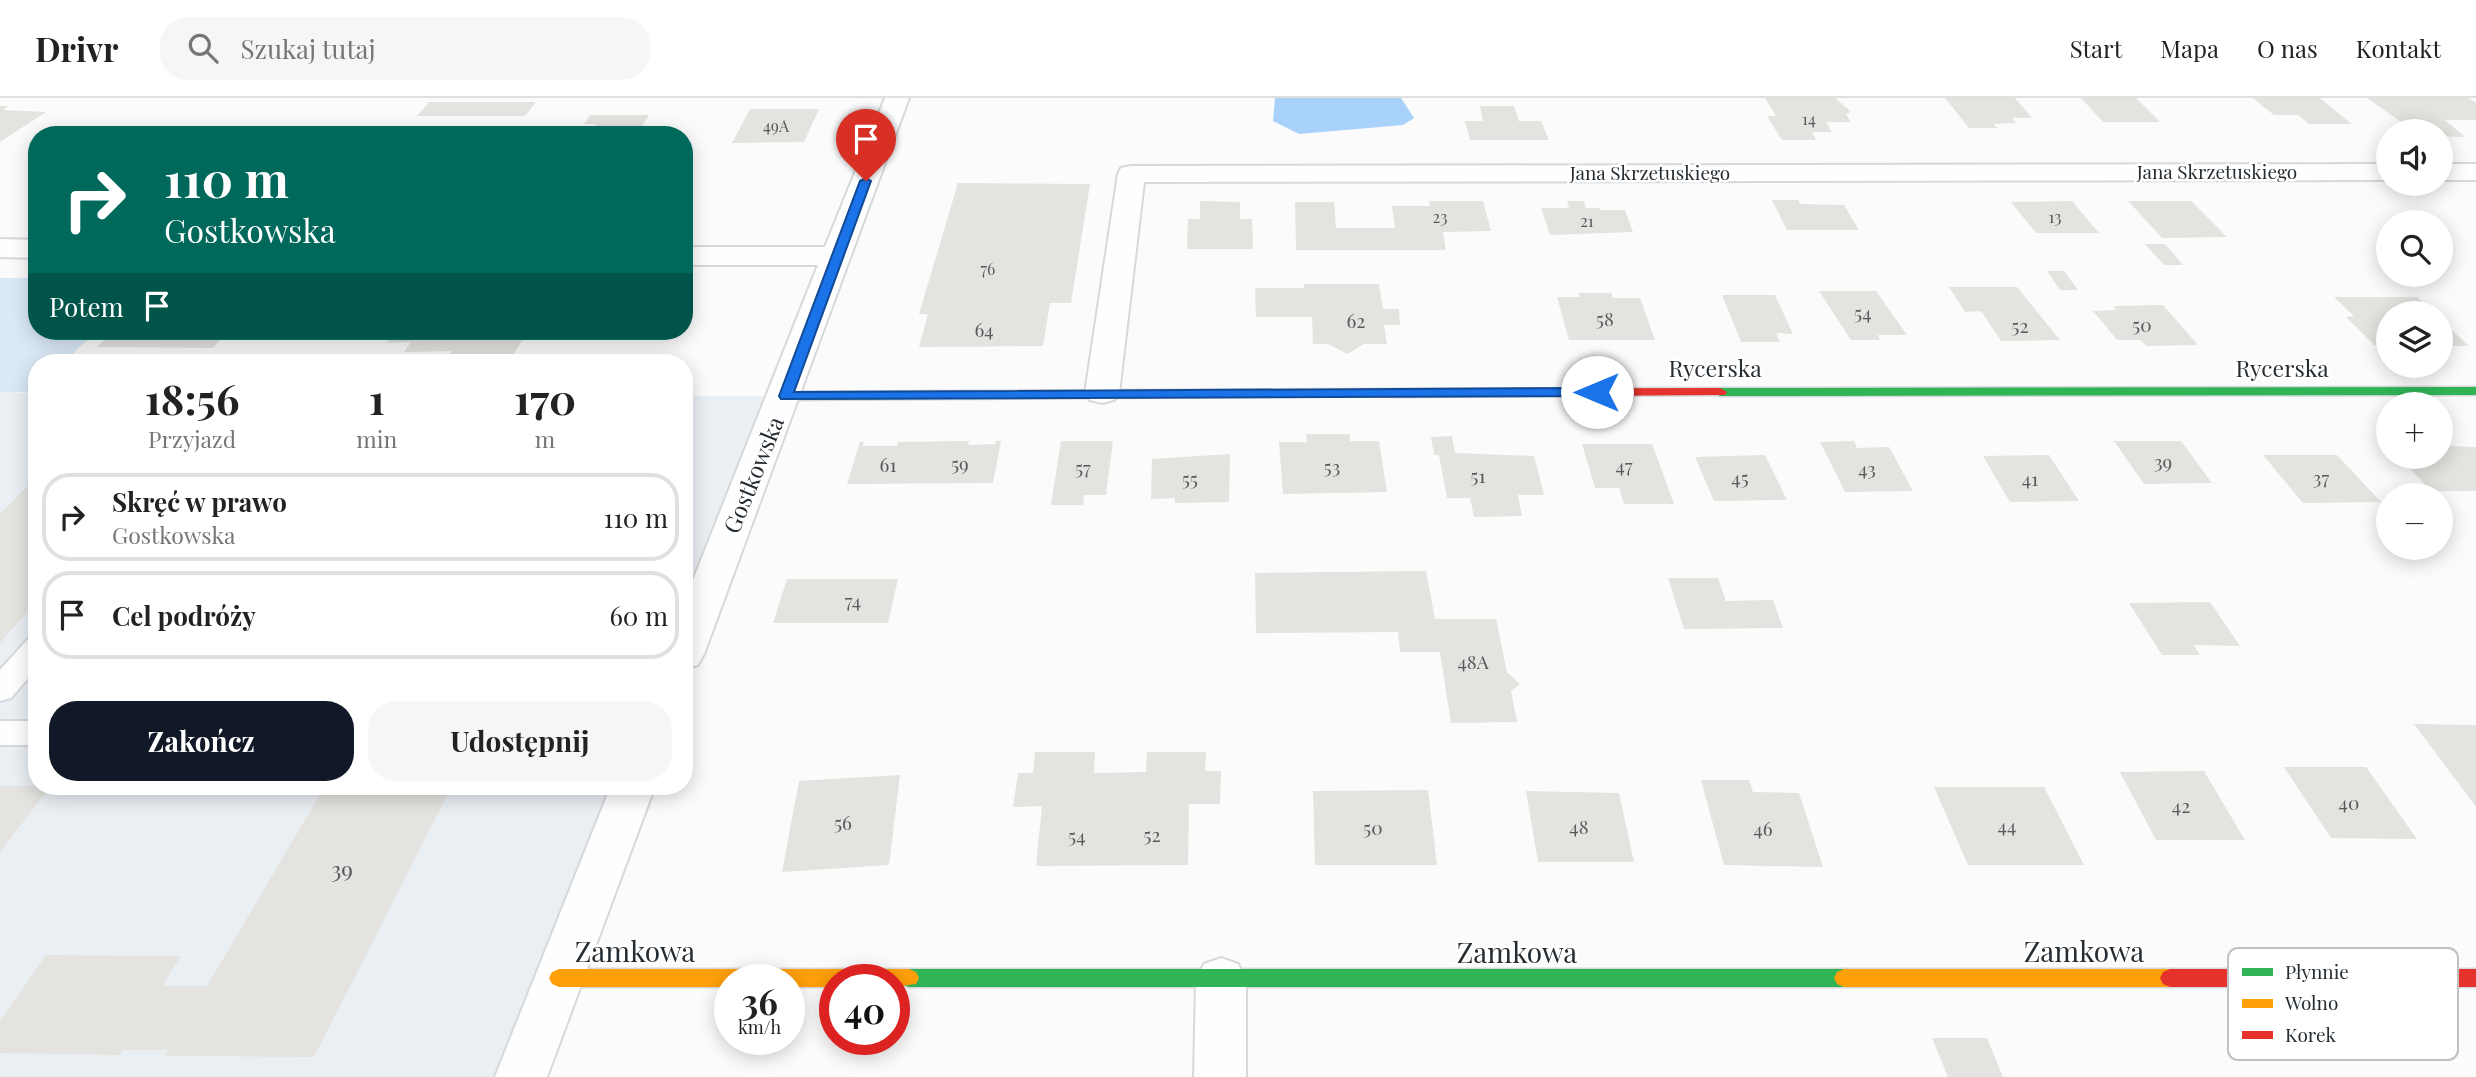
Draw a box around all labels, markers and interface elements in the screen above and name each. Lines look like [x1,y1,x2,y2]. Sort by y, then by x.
search box [160,17,650,80]
text: Drivr [35,26,118,70]
icon: search [184,29,222,67]
text: Szukaj tutaj [240,31,375,66]
text: Start [2070,32,2122,64]
text: Mapa [2160,32,2219,64]
text: O nas [2257,32,2318,64]
text: Kontakt [2356,32,2441,64]
house number: 14 [1802,108,1816,129]
pin [836,109,896,181]
house number: 49A [763,115,790,136]
map controls [2376,119,2453,560]
button: sound [2376,119,2453,196]
icon: arrive [847,120,885,158]
text: 110 m [164,145,289,210]
icon: right [49,154,140,245]
street label: Jana Skrzetuskiego [2136,158,2297,184]
street label: Jana Skrzetuskiego [1569,159,1730,185]
house number: 23 [1433,206,1447,227]
house number: 13 [2049,206,2061,227]
text: Gostkowska [164,208,336,251]
house number: 21 [1580,210,1594,231]
button: search [2376,210,2453,287]
house number: 76 [981,258,995,279]
icon: arrive [138,287,176,325]
text: Potem [49,289,124,324]
house number: 54 [1854,299,1872,325]
button: layers [2376,301,2453,378]
house number: 58 [1596,305,1614,331]
house number: 62 [1347,307,1365,333]
house number: 50 [2132,311,2152,337]
house number: 52 [2012,312,2029,338]
house number: 64 [974,316,994,342]
street label: Rycerska [1668,352,1762,383]
street label: Rycerska [2235,352,2329,383]
position arrow [1560,355,1634,429]
text: 18:56 [145,370,239,426]
text: 1 [369,370,385,426]
text: 170 [514,370,576,426]
button: + [2376,392,2453,469]
street label: Gostkowska [715,411,790,537]
text: Przyjazd [148,423,236,454]
text: min [356,423,397,454]
text: m [535,423,555,454]
house number: 39 [2154,448,2172,474]
house number: 59 [951,450,969,476]
house number: 61 [880,451,896,477]
house number: 47 [1616,452,1633,478]
house number: 53 [1324,453,1340,479]
house number: 57 [1075,454,1091,480]
house number: 43 [1858,455,1876,481]
house number: 51 [1471,462,1485,488]
house number: 45 [1731,464,1749,490]
house number: 37 [2313,464,2329,490]
house number: 55 [1182,465,1198,491]
house number: 41 [2022,465,2038,491]
button: − [2376,483,2453,560]
text: Skręć w prawo [112,484,287,519]
icon: right [53,498,91,536]
text: 110 m [604,500,668,535]
text: Gostkowska [112,519,235,550]
house number: 74 [845,587,861,613]
icon: arrive [53,596,91,634]
text: Cel podróży [112,598,256,633]
text: 60 m [609,598,668,633]
house number: 48A [1457,648,1490,674]
button: Zakończ [49,701,354,781]
button: Udostępnij [368,701,672,781]
house number: 40 [2339,789,2359,815]
house number: 42 [2172,792,2190,818]
house number: 56 [834,809,852,835]
house number: 44 [1998,812,2016,838]
house number: 48 [1569,813,1589,839]
house number: 50 [1363,814,1383,840]
house number: 46 [1753,815,1773,841]
house number: 52 [1144,821,1161,847]
house number: 54 [1068,822,1086,848]
house number: 39 [331,853,353,884]
street label: Zamkowa [575,932,695,969]
street label: Zamkowa [2024,932,2144,969]
street label: Zamkowa [1457,933,1577,970]
legend [2228,948,2458,1060]
text: Płynnie [2285,958,2349,984]
speed limit sign: 40 [819,964,910,1055]
text: 36 [741,977,778,1024]
text: Wolno [2284,989,2338,1015]
text: km/h [738,1015,781,1039]
text: Korek [2285,1021,2337,1047]

